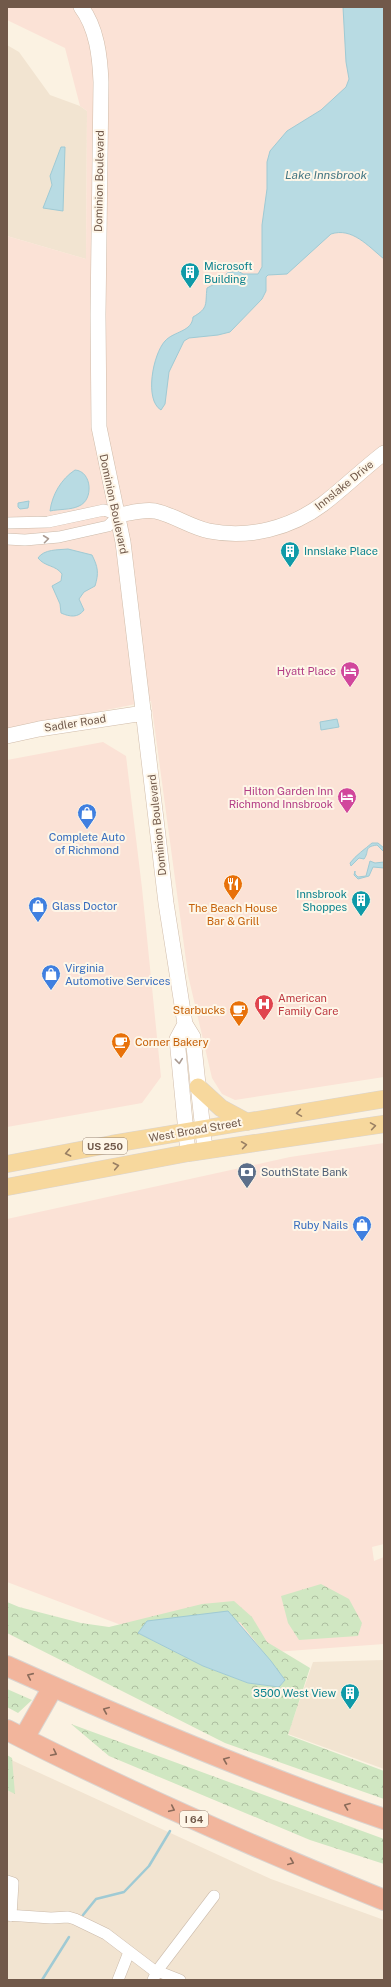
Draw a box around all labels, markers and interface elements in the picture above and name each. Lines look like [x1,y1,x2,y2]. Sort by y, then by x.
street label: Dominion Boulevard [92,130,106,232]
water label: Lake Innsbrook [285,168,367,182]
place label: Microsoft Building [204,260,253,285]
building icon: Microsoft Building [179,261,201,289]
street label: Dominion Boulevard [98,453,130,555]
street label: Innslake Drive [312,458,376,512]
one-way arrow [43,535,49,544]
building icon: Innslake Place [279,540,301,568]
place label: Innslake Place [304,545,378,557]
hotel icon: Hyatt Place [339,660,361,688]
place label: Hyatt Place [277,665,336,677]
street label: Sadler Road [43,712,107,734]
street label: Dominion Boulevard [146,774,168,876]
place label: Hilton Garden Inn Richmond Innsbrook [229,785,333,810]
hotel icon: Hilton Garden Inn Richmond Innsbrook [336,786,358,814]
shop icon: Complete Auto of Richmond [76,802,98,830]
place label: Complete Auto of Richmond [49,831,125,856]
restaurant icon: The Beach House Bar & Grill [222,873,244,901]
place label: Innsbrook Shoppes [296,888,347,913]
building icon: Innsbrook Shoppes [350,889,372,917]
shop icon: Glass Doctor [27,895,49,923]
place label: Glass Doctor [52,900,117,912]
place label: The Beach House Bar & Grill [188,902,278,927]
place label: Virginia Automotive Services [65,962,171,987]
shop icon: Virginia Automotive Services [40,963,62,991]
place label: American Family Care [278,992,338,1017]
hospital icon: American Family Care [253,993,275,1021]
cafe icon: Starbucks [228,999,250,1027]
place label: Starbucks [173,1004,225,1016]
cafe icon: Corner Bakery [110,1031,132,1059]
place label: Corner Bakery [135,1036,209,1048]
one-way arrow [174,1058,183,1064]
one-way arrow [296,1108,302,1117]
street label: West Broad Street [148,1116,242,1144]
one-way arrow [370,1122,376,1131]
road number: US 250 [83,1138,127,1154]
one-way arrow [241,1141,247,1150]
one-way arrow [65,1149,71,1157]
bank icon: SouthState Bank [236,1161,258,1189]
one-way arrow [113,1163,119,1171]
place label: SouthState Bank [261,1166,348,1178]
shop icon: Ruby Nails [351,1214,373,1242]
place label: Ruby Nails [293,1219,348,1231]
one-way arrow [27,1673,34,1681]
building icon: 3500 West View [339,1682,361,1710]
place label: 3500 West View [253,1687,336,1699]
one-way arrow [102,1707,110,1715]
one-way arrow [50,1748,58,1756]
one-way arrow [222,1756,229,1764]
one-way arrow [344,1802,351,1810]
one-way arrow [168,1804,175,1812]
road number: I 64 [180,1811,208,1827]
one-way arrow [287,1857,294,1865]

